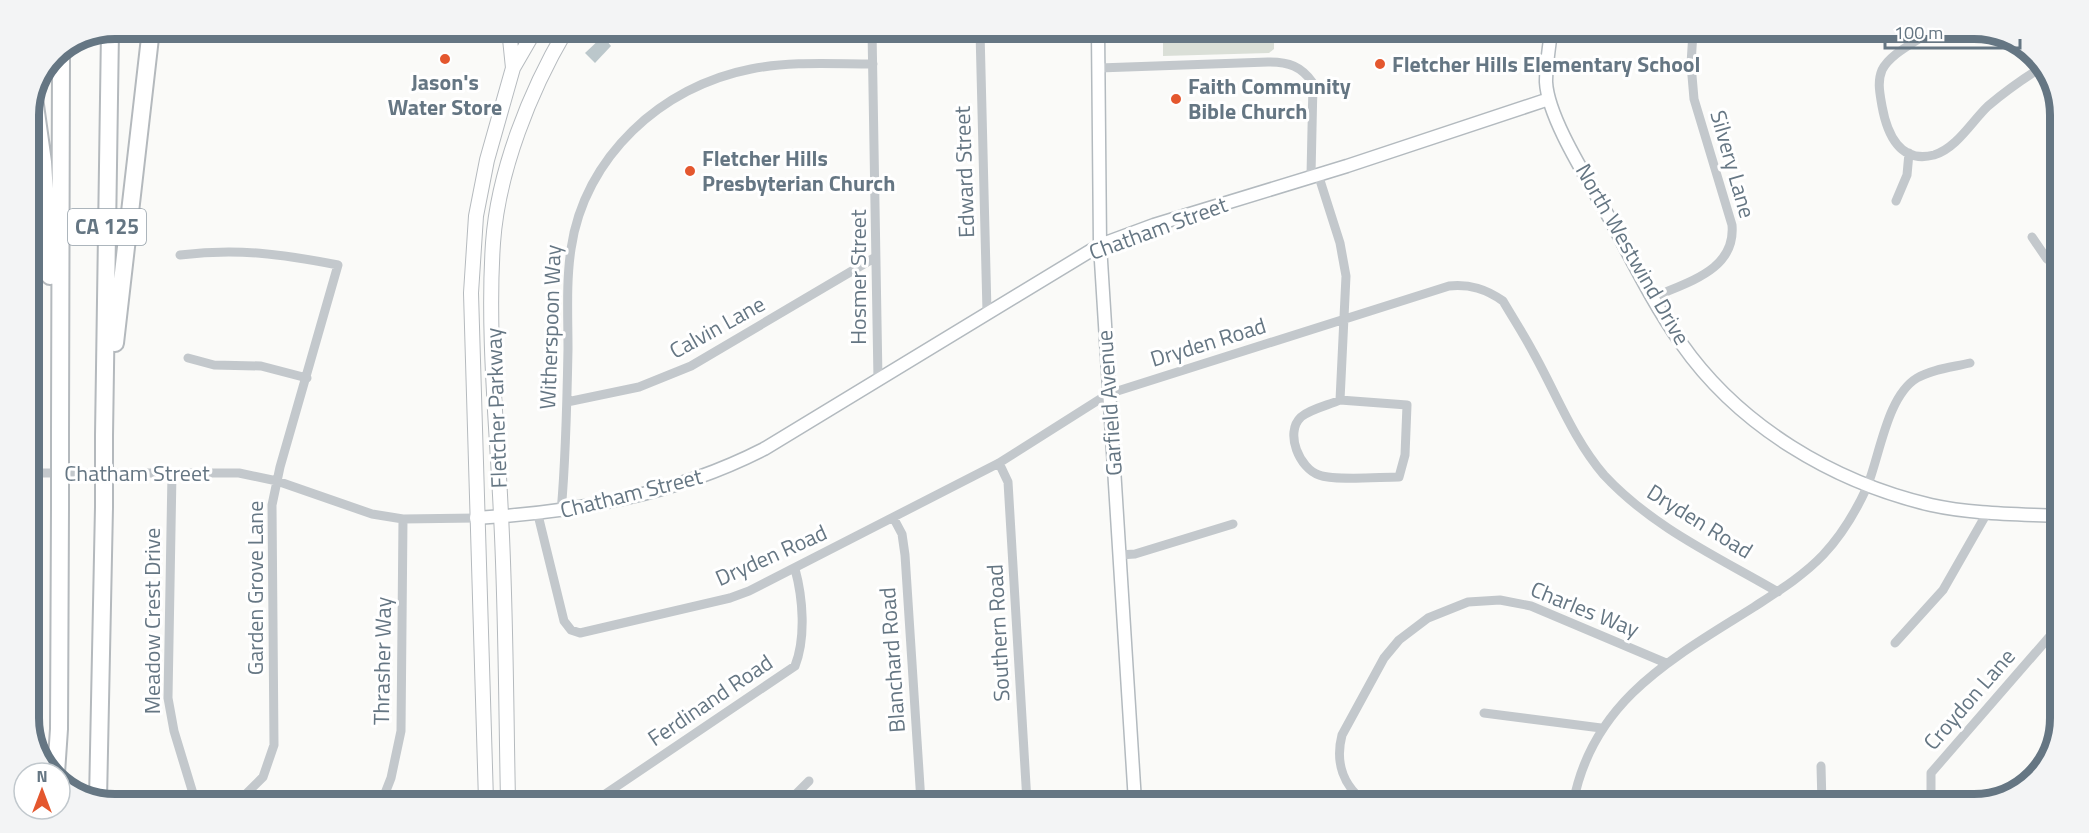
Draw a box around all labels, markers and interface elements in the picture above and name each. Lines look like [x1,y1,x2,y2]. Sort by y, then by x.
scale bar [1885,12,2020,50]
text: 100 m [1894,19,1943,46]
place label: Fletcher Hills Elementary School [1392,47,1701,81]
marker: Jason's Water Store [438,52,452,66]
marker: Fletcher Hills Elementary School [1373,57,1387,71]
place label: Jason's Water Store [388,65,502,124]
place label: Faith Community Bible Church [1188,69,1351,128]
marker: Faith Community Bible Church [1169,92,1183,106]
street label: Edward Street [945,105,983,238]
street label: Silvery Lane [1701,106,1765,222]
place label: Fletcher Hills Presbyterian Church [702,141,895,200]
street label: North Westwind Drive [1567,157,1699,351]
marker: Fletcher Hills Presbyterian Church [683,164,697,178]
street label: Chatham Street [1084,187,1232,269]
road number: CA 125 [68,209,146,245]
street label: Hosmer Street [841,209,875,345]
street label: Witherspoon Way [530,244,570,410]
street label: Calvin Lane [663,287,771,367]
street label: Dryden Road [1146,308,1270,376]
street label: Fletcher Parkway [476,327,516,489]
street label: Garfield Avenue [1087,329,1131,477]
street label: Chatham Street [64,456,210,490]
street label: Chatham Street [556,459,706,527]
street label: Dryden Road [1640,475,1760,567]
street label: Garden Grove Lane [238,501,272,675]
street label: Dryden Road [710,515,832,595]
street label: Meadow Crest Drive [135,528,169,714]
street label: Southern Road [977,563,1019,703]
street label: Charles Way [1526,572,1645,646]
street label: Blanchard Road [870,586,914,734]
street label: Thrasher Way [364,596,400,725]
street label: Croydon Lane [1915,640,2023,758]
street label: Ferdinand Road [640,645,780,755]
north arrow [12,761,72,821]
text: N [36,764,48,788]

